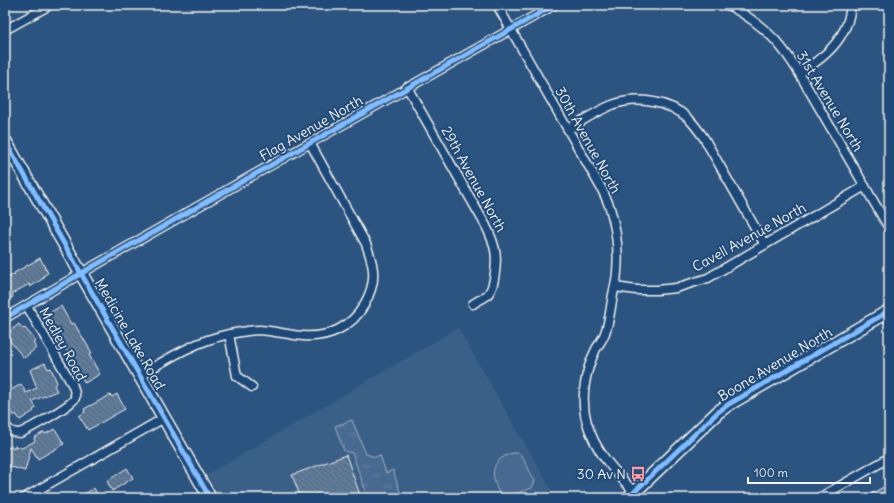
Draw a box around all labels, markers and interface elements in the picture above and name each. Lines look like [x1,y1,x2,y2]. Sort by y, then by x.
street label: 31st Avenue North [793,48,867,154]
street label: 30th Avenue North [551,83,625,197]
street label: Flag Avenue North [256,91,366,165]
street label: 29th Avenue North [438,123,510,235]
street label: Cavell Avenue North [689,198,809,276]
street label: Medicine Lake Road [91,275,169,393]
street label: Medley Road [35,304,91,384]
street label: Boone Avenue North [715,323,835,405]
scale bar [748,459,870,485]
place label: 30 Av N [577,465,626,483]
bus stop icon: 30 Av N [629,465,647,483]
text: 100 m [754,465,788,480]

